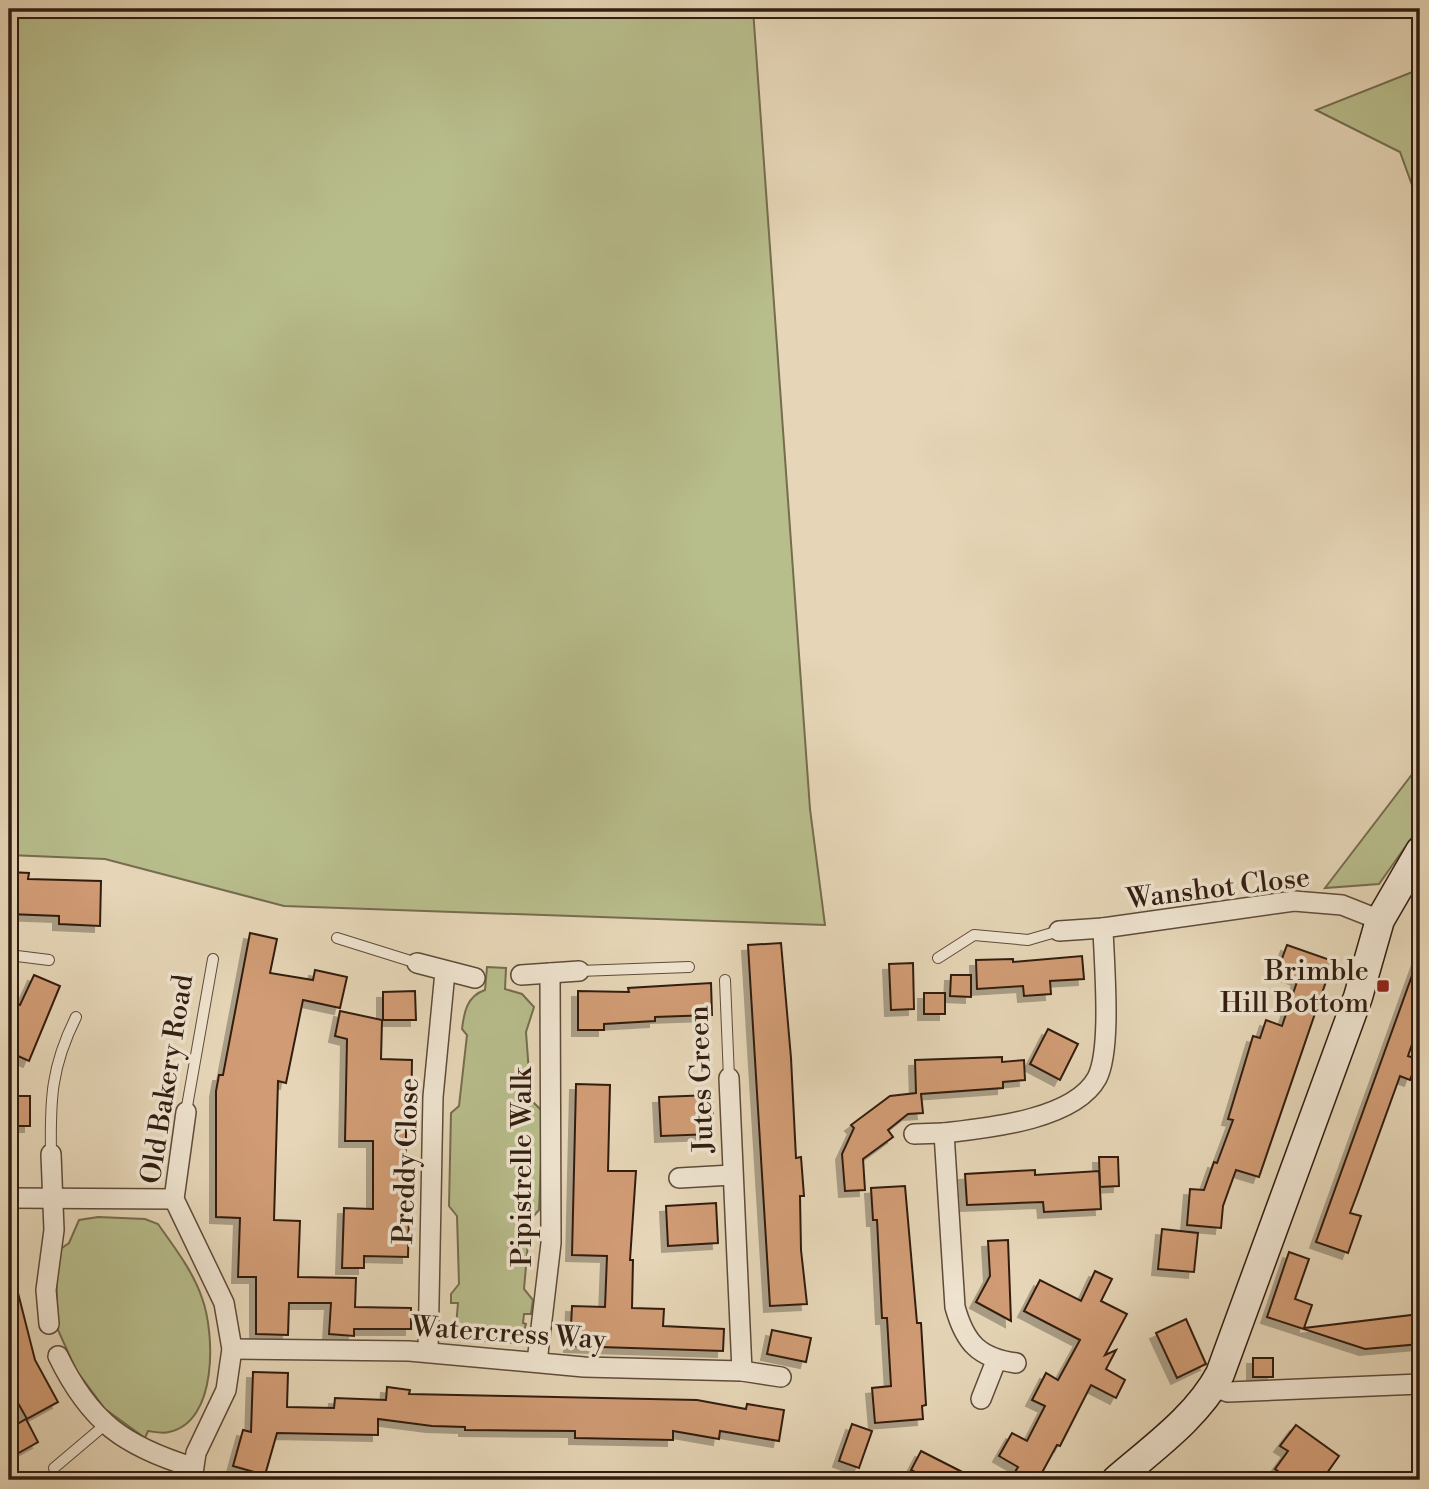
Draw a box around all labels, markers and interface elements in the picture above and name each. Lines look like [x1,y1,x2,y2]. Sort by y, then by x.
street label: Wanshot Close [1124,860,1312,917]
place label: Brimble Hill Bottom [1220,954,1369,1021]
street label: Old Bakery Road [134,972,201,1186]
marker: Brimble Hill Bottom [1375,978,1391,994]
street label: Jutes Green [681,1004,722,1154]
street label: Pipistrelle Walk [505,1066,540,1267]
street label: Preddy Close [386,1077,427,1245]
street label: Watercress Way [409,1309,608,1358]

